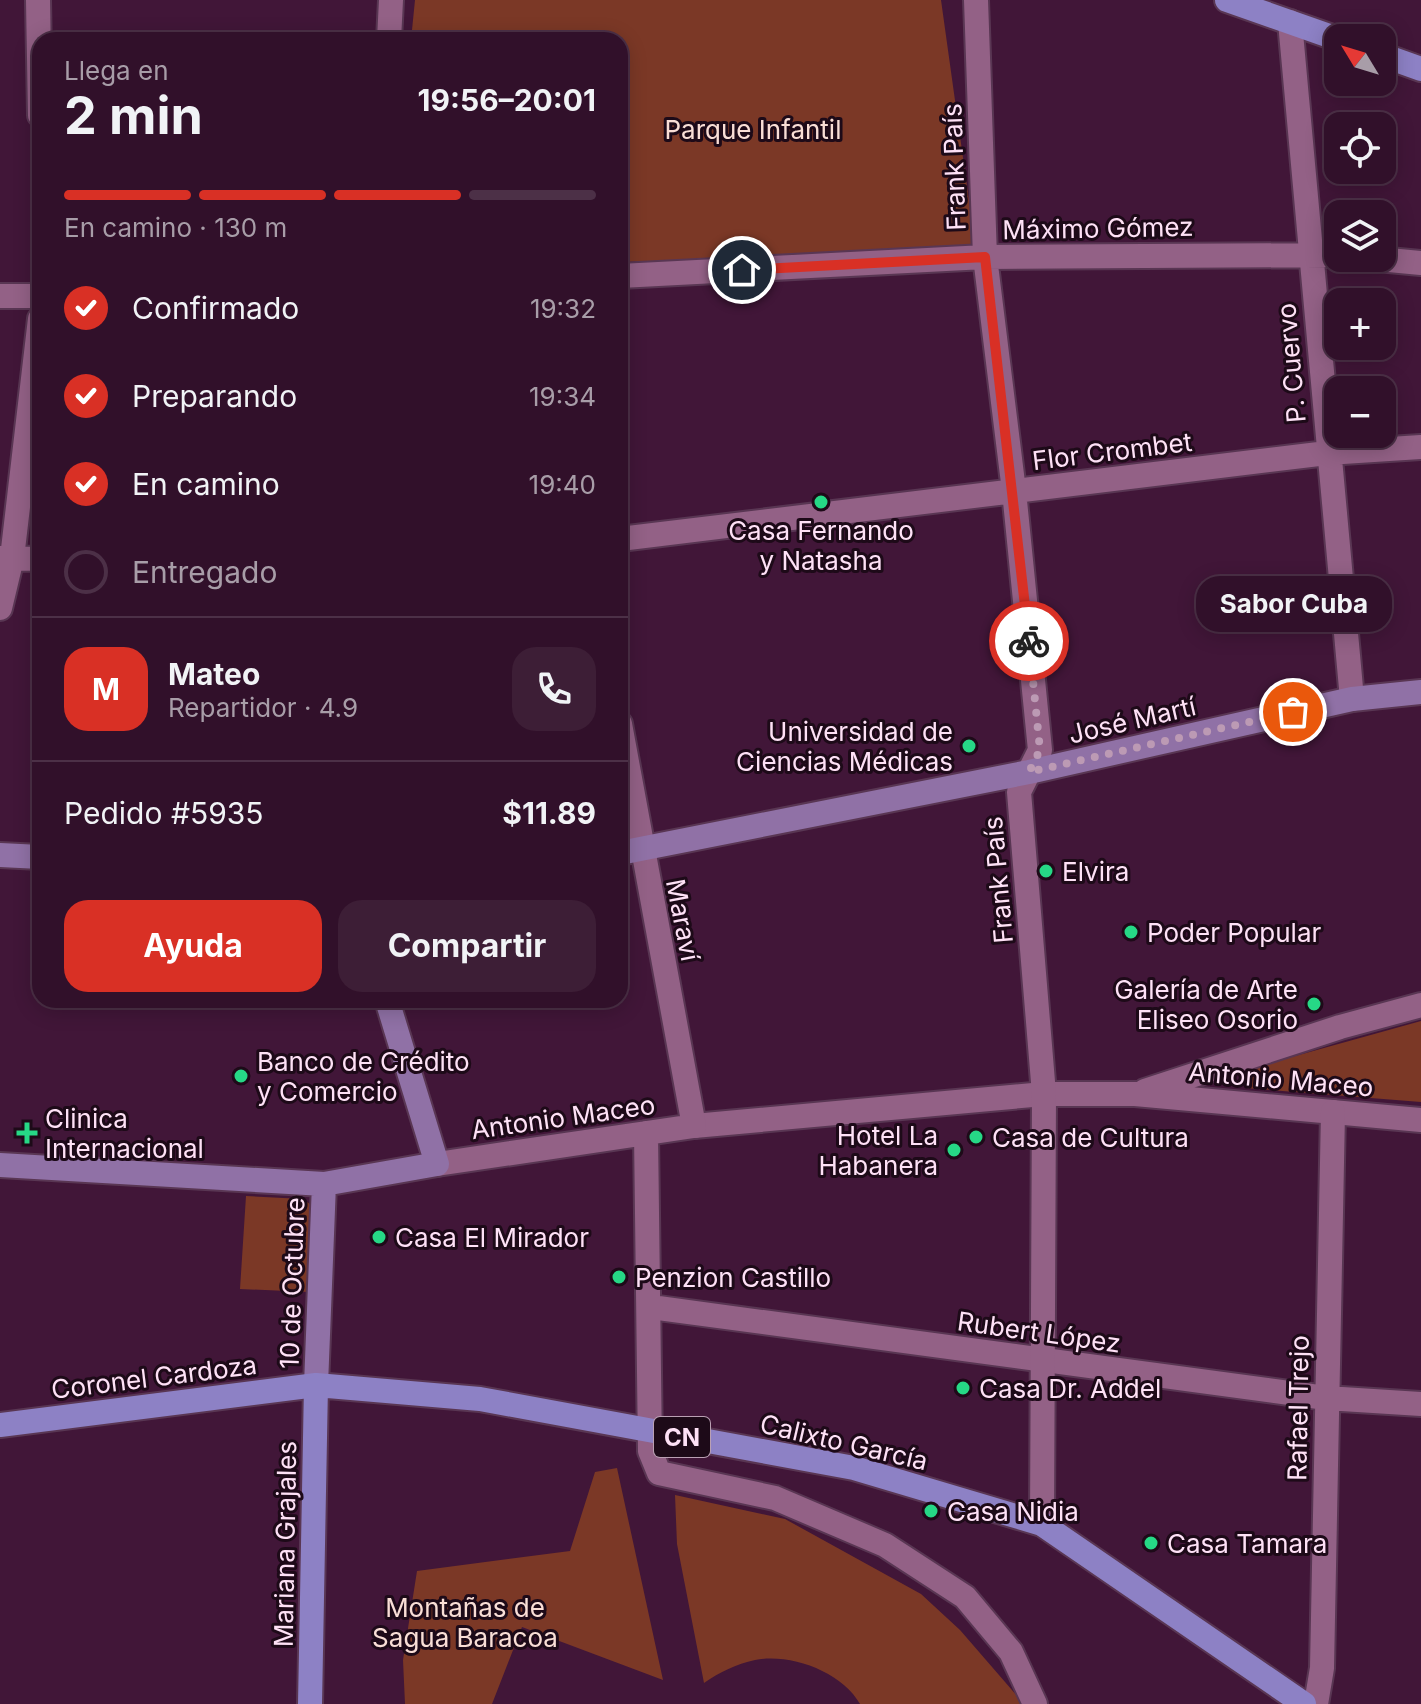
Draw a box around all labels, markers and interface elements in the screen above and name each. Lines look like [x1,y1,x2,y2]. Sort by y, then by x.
north arrow [1324,24,1396,96]
map controls [1324,24,1396,448]
text: Llega en [64,55,169,86]
text: 19:56–20:01 [418,82,596,118]
text: 2 min [64,84,203,147]
street label: Frank País [936,103,972,231]
button: locate [1324,112,1396,184]
park label: Parque Infantil [665,114,841,145]
button: layers [1324,200,1396,272]
street label: Máximo Gómez [1002,211,1194,245]
text: En camino · 130 m [64,212,287,243]
pin [708,236,776,304]
icon: home [720,248,764,292]
icon: check [64,286,108,330]
button: + [1324,288,1396,360]
text: Confirmado [132,290,299,326]
text: 19:32 [530,293,596,324]
street label: P. Cuervo [1270,302,1312,424]
icon: check [64,374,108,418]
button: − [1324,376,1396,448]
text: Preparando [132,378,297,414]
text: 19:34 [529,381,596,412]
street label: Flor Crombet [1030,426,1194,476]
icon: check [64,462,108,506]
text: En camino [132,466,280,502]
text: 19:40 [529,469,596,500]
marker: Casa Fernando y Natasha [812,493,830,511]
place label: Casa Fernando y Natasha [728,515,914,576]
text: Entregado [132,554,277,590]
callout: Sabor Cuba [1195,576,1391,632]
text: Sabor Cuba [1220,588,1368,619]
courier [989,601,1069,681]
icon: bike [1007,619,1051,663]
button: phone [512,647,596,731]
text: Mateo [168,656,260,692]
text: M [92,671,120,707]
pin [1259,678,1327,746]
street label: José Martí [1065,690,1199,750]
icon: bag [1271,690,1315,734]
text: Repartidor · 4.9 [168,692,358,723]
place label: Universidad de Ciencias Médicas [736,716,953,777]
marker: Universidad de Ciencias Médicas [960,737,978,755]
text: Pedido #5935 [64,795,264,831]
text: $11.89 [502,795,596,831]
street label: Frank País [977,815,1019,945]
place label: Elvira [1062,856,1129,887]
marker: Elvira [1037,862,1055,880]
street label: Maraví [660,876,706,964]
button: Ayuda [64,900,322,992]
button: Compartir [338,900,596,992]
place label: Poder Popular [1147,917,1321,948]
marker: Poder Popular [1122,923,1140,941]
place label: Galería de Arte Eliseo Osorio [1114,974,1298,1035]
marker: Galería de Arte Eliseo Osorio [1305,995,1323,1013]
place label: Banco de Crédito y Comercio [257,1046,470,1107]
street label: Antonio Maceo [1187,1055,1375,1103]
marker: Banco de Crédito y Comercio [232,1067,250,1085]
street label: Antonio Maceo [469,1089,657,1145]
place label: Clinica Internacional [45,1103,204,1164]
place label: Hotel La Habanera [818,1120,938,1181]
marker: Clinica Internacional [16,1122,38,1144]
place label: Casa de Cultura [992,1122,1189,1153]
marker: Casa de Cultura [967,1128,985,1146]
marker: Hotel La Habanera [945,1141,963,1159]
street label: 10 de Octubre [274,1197,310,1369]
place label: Casa El Mirador [395,1222,589,1253]
marker: Casa El Mirador [370,1228,388,1246]
place label: Penzion Castillo [635,1262,831,1293]
marker: Penzion Castillo [610,1268,628,1286]
street label: Rubert López [955,1305,1123,1359]
street label: Rafael Trejo [1281,1335,1315,1481]
street label: Coronel Cardoza [50,1349,258,1405]
place label: Casa Dr. Addel [979,1373,1161,1404]
marker: Casa Dr. Addel [954,1379,972,1397]
street label: Calixto García [757,1408,931,1476]
road number: CN [654,1417,710,1457]
street label: Mariana Grajales [268,1441,302,1647]
place label: Casa Nidia [947,1496,1079,1527]
marker: Casa Nidia [922,1502,940,1520]
place label: Casa Tamara [1167,1528,1327,1559]
marker: Casa Tamara [1142,1534,1160,1552]
park label: Montañas de Sagua Baracoa [372,1592,558,1653]

